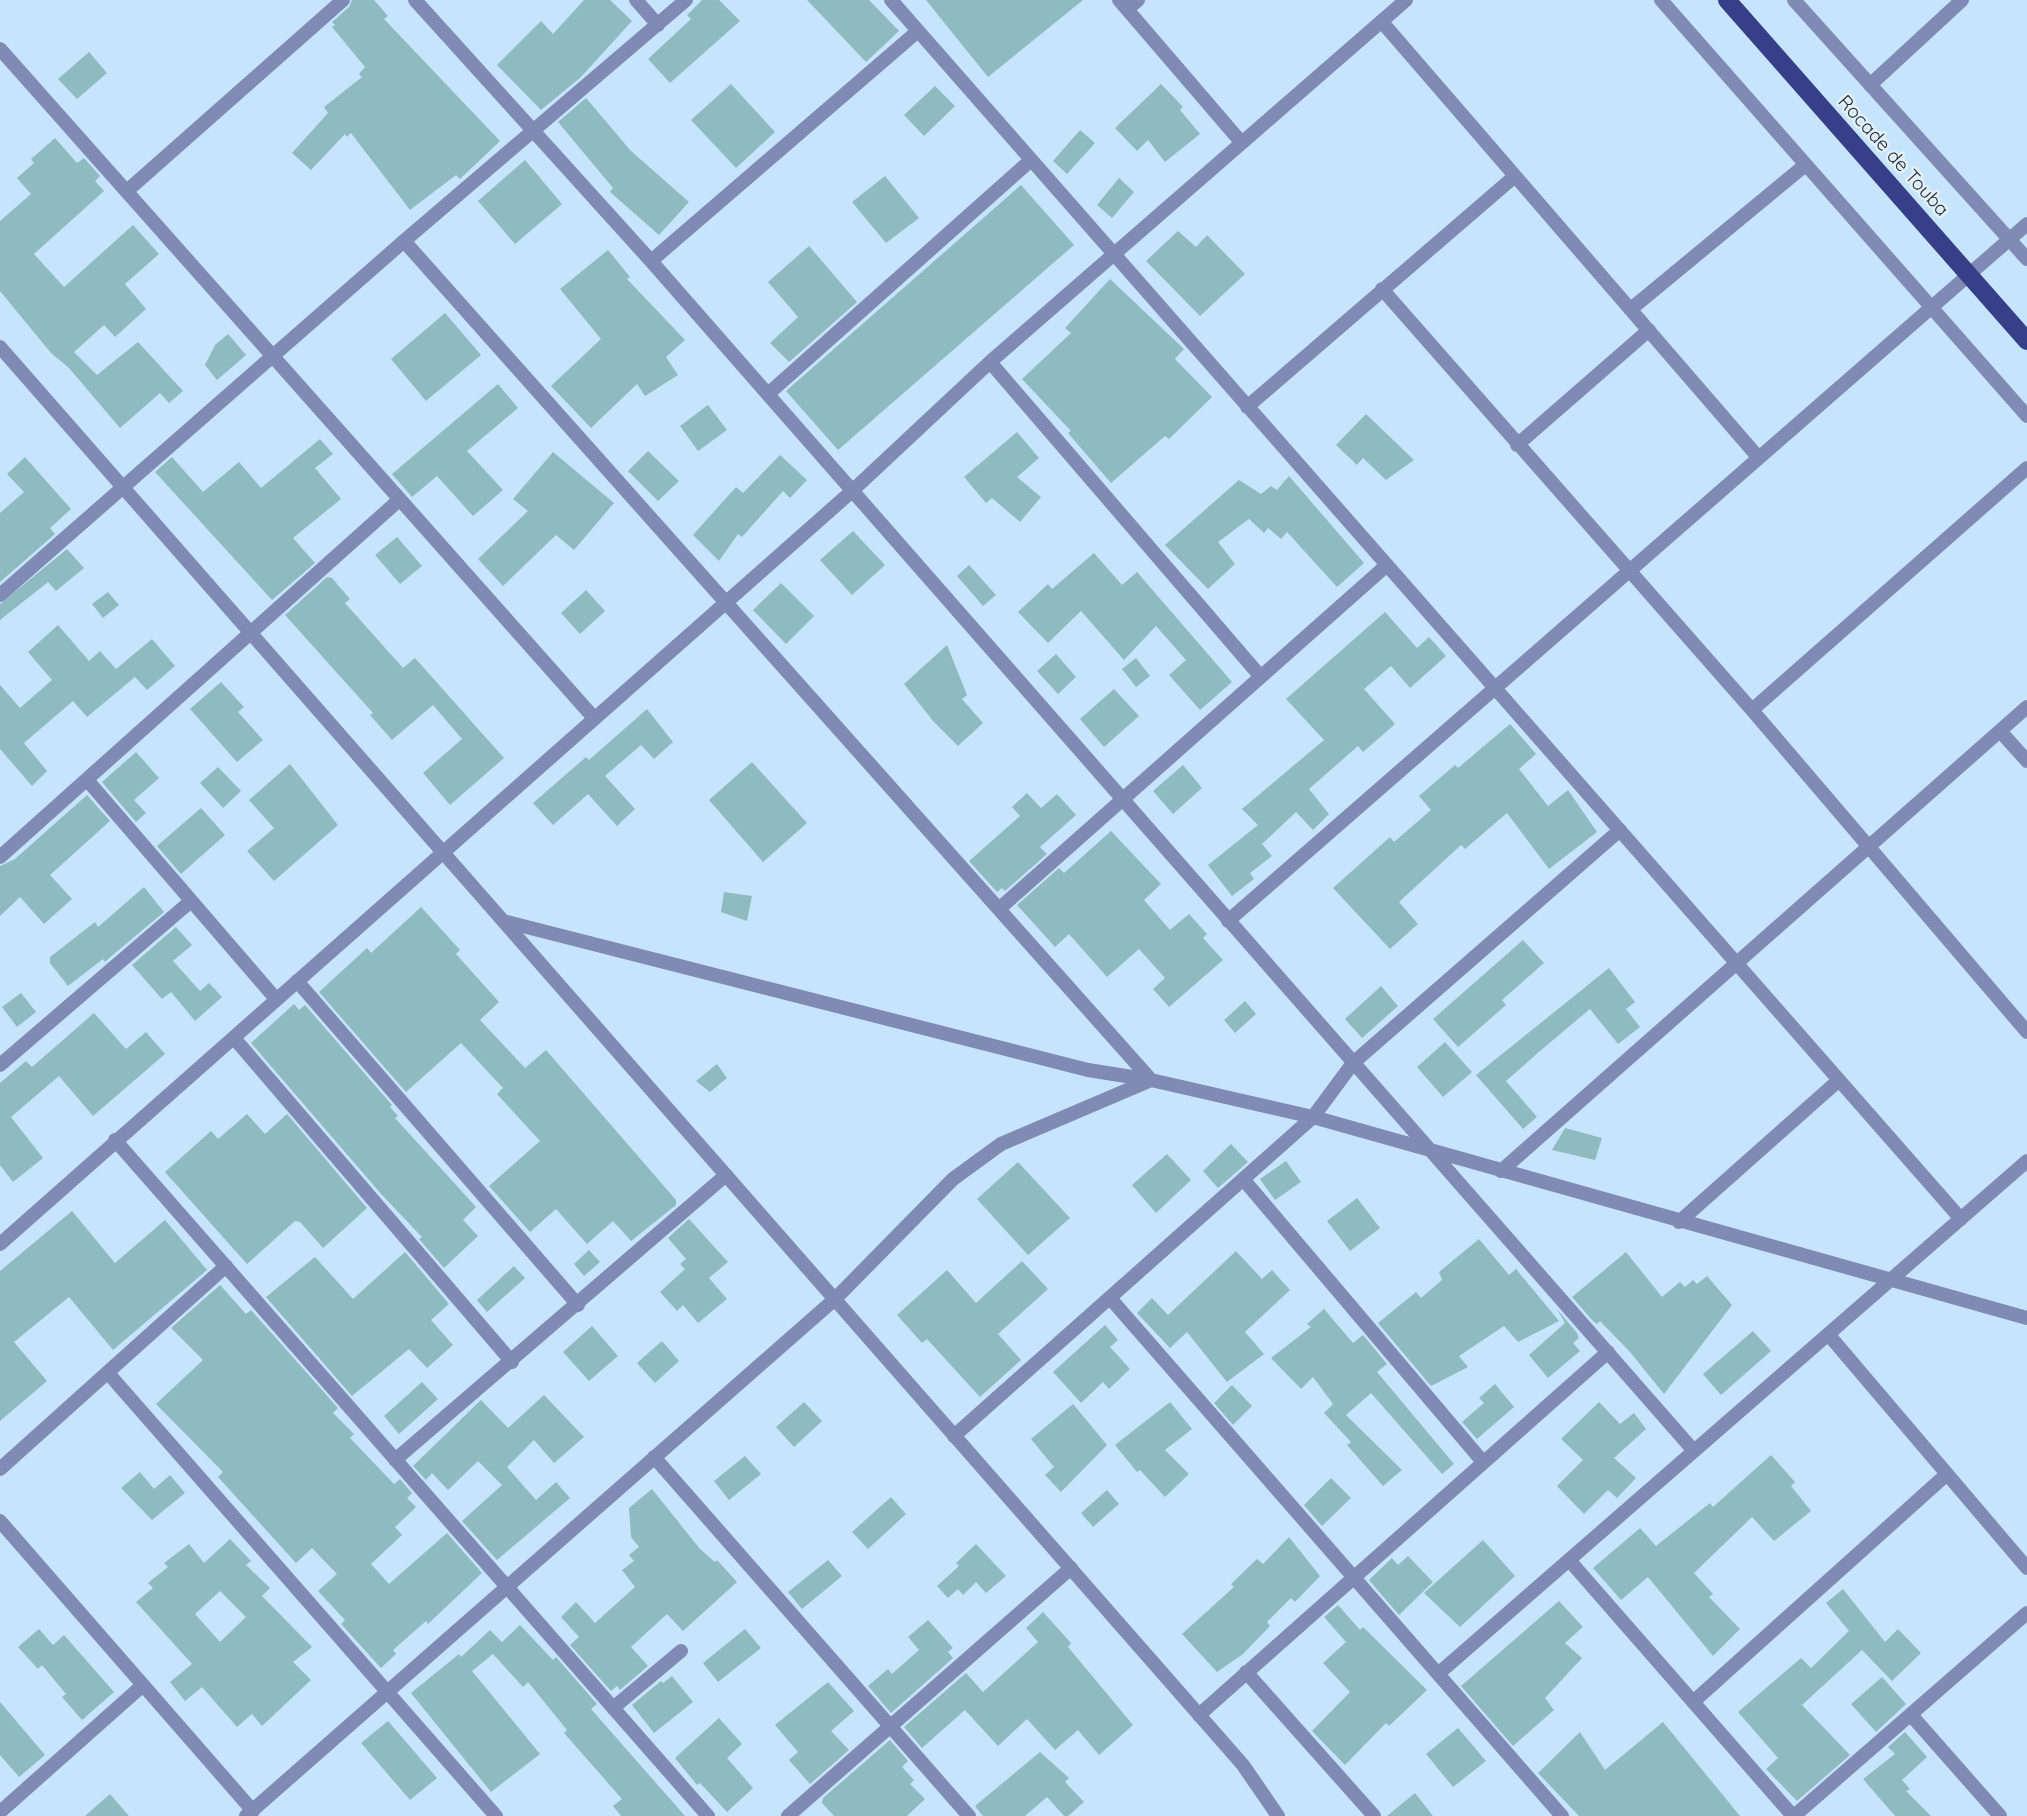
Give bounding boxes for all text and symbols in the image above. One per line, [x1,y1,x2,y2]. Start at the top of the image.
street label: Rocade de Touba [1833,91,1953,221]

